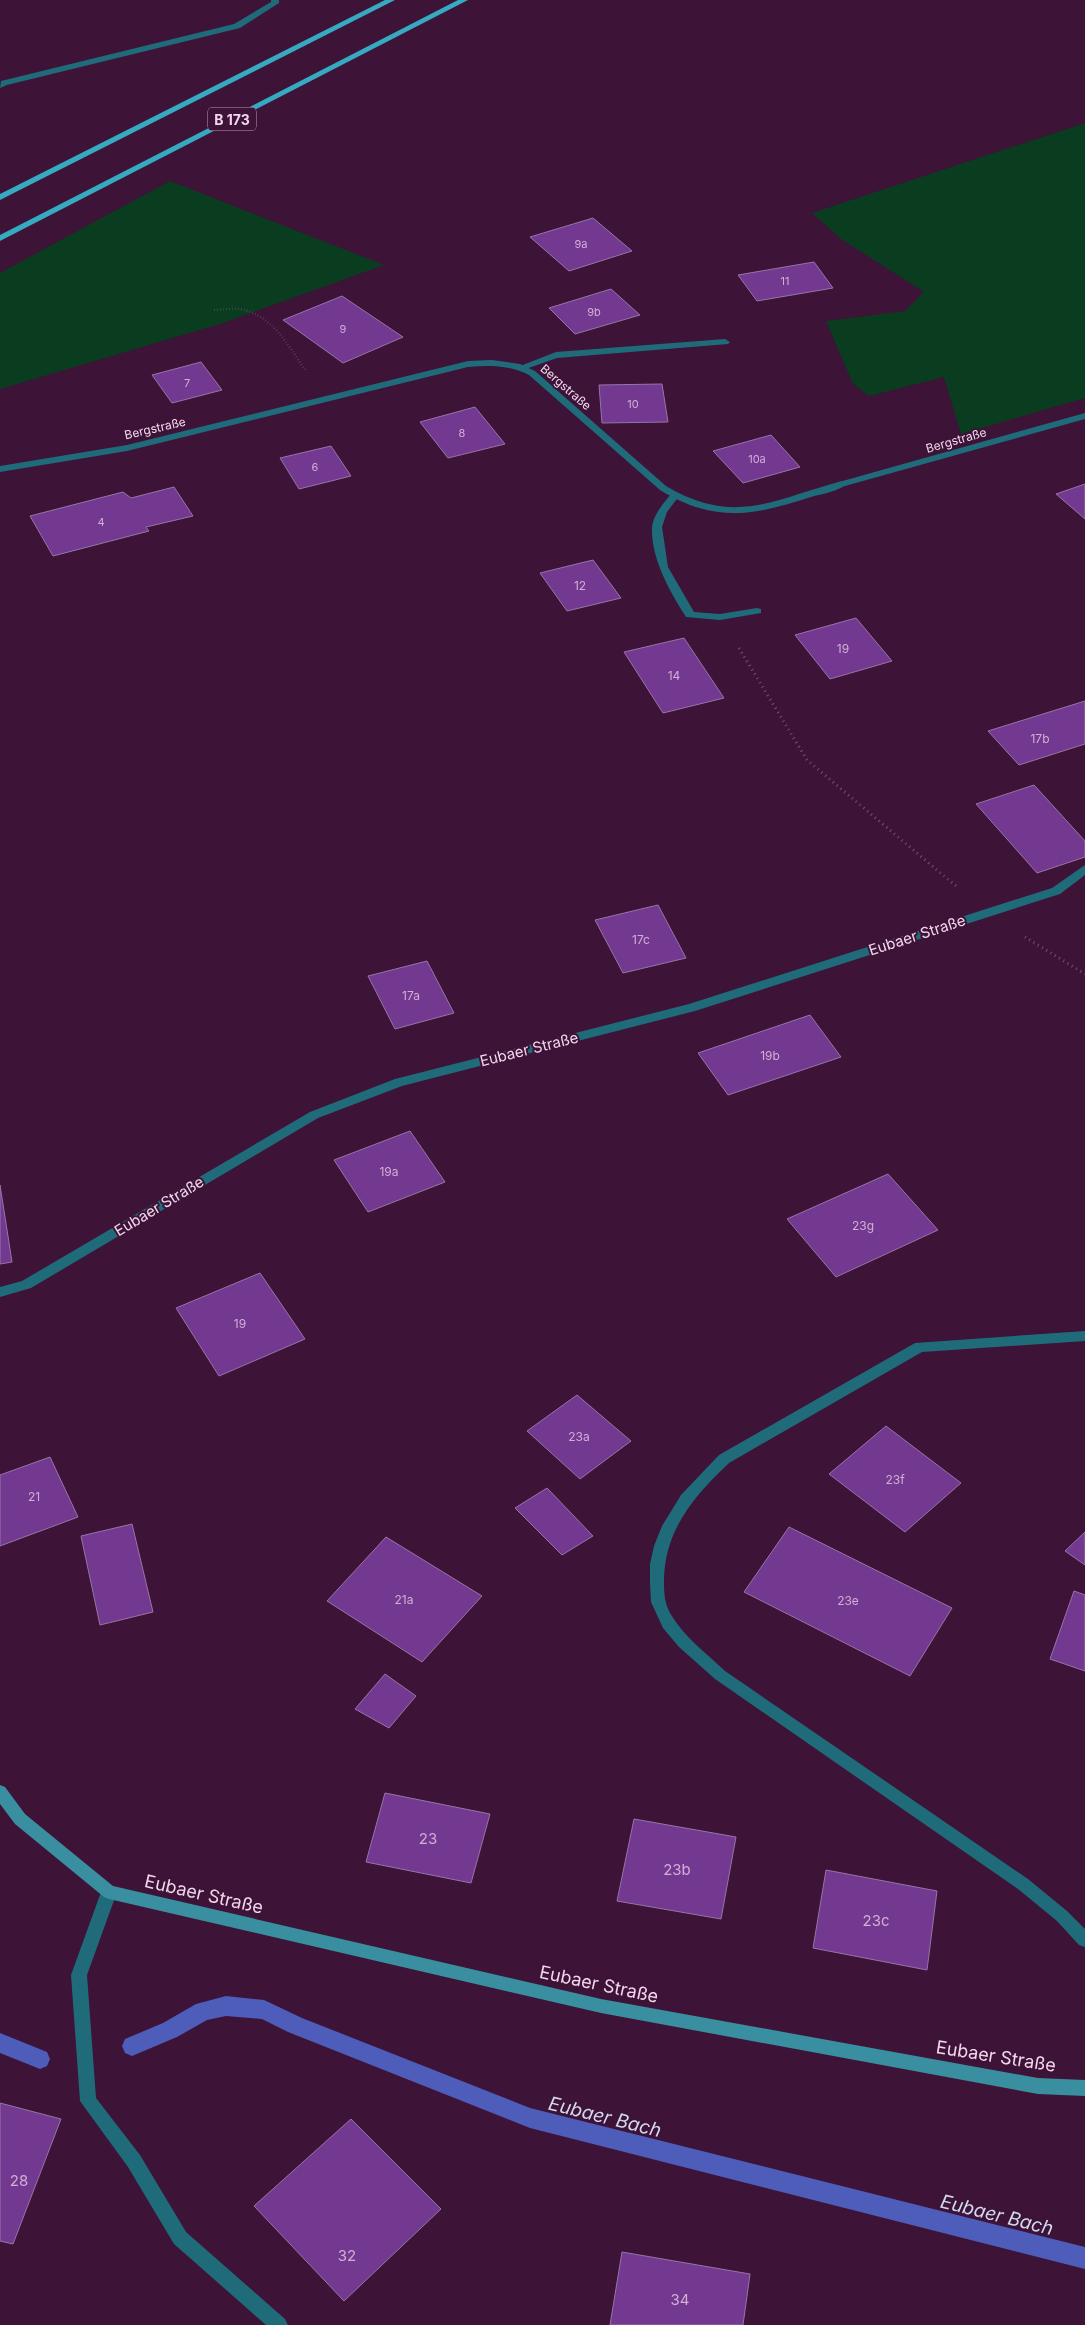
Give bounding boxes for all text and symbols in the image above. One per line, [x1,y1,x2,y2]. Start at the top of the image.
road number: B 173 [208,108,256,130]
house number: 9a [575,237,588,251]
house number: 11 [781,274,789,288]
house number: 9b [587,305,601,319]
house number: 9 [340,322,347,336]
street label: Bergstraße [538,361,594,413]
house number: 7 [184,376,190,390]
house number: 10 [627,397,639,411]
street label: Bergstraße [123,414,187,442]
street label: Bergstraße [924,424,988,456]
house number: 8 [459,426,466,440]
house number: 10a [748,452,766,466]
house number: 6 [312,460,319,474]
house number: 4 [97,515,105,529]
house number: 12 [574,578,586,593]
house number: 19 [837,641,849,656]
house number: 14 [668,668,681,683]
house number: 17b [1030,731,1050,746]
street label: Eubaer Straße [866,910,968,960]
house number: 17c [632,932,650,947]
house number: 17a [402,988,420,1003]
street label: Eubaer Straße [478,1028,580,1070]
house number: 19b [760,1048,780,1063]
house number: 19a [379,1164,399,1179]
street label: Eubaer Straße [111,1172,207,1240]
house number: 23g [852,1218,874,1233]
house number: 19 [234,1316,246,1331]
house number: 23a [568,1429,590,1444]
house number: 23f [885,1472,905,1487]
house number: 21 [28,1489,40,1504]
house number: 21a [395,1592,413,1607]
house number: 23e [837,1593,859,1608]
house number: 23 [419,1829,437,1848]
house number: 23b [663,1860,691,1879]
street label: Eubaer Straße [143,1870,265,1918]
house number: 23c [863,1911,889,1930]
street label: Eubaer Straße [538,1961,660,2007]
street label: Eubaer Straße [935,2036,1057,2076]
water label: Eubaer Bach [546,2092,664,2142]
house number: 28 [10,2171,28,2190]
water label: Eubaer Bach [938,2190,1056,2240]
house number: 32 [338,2246,356,2265]
house number: 34 [671,2290,689,2309]

